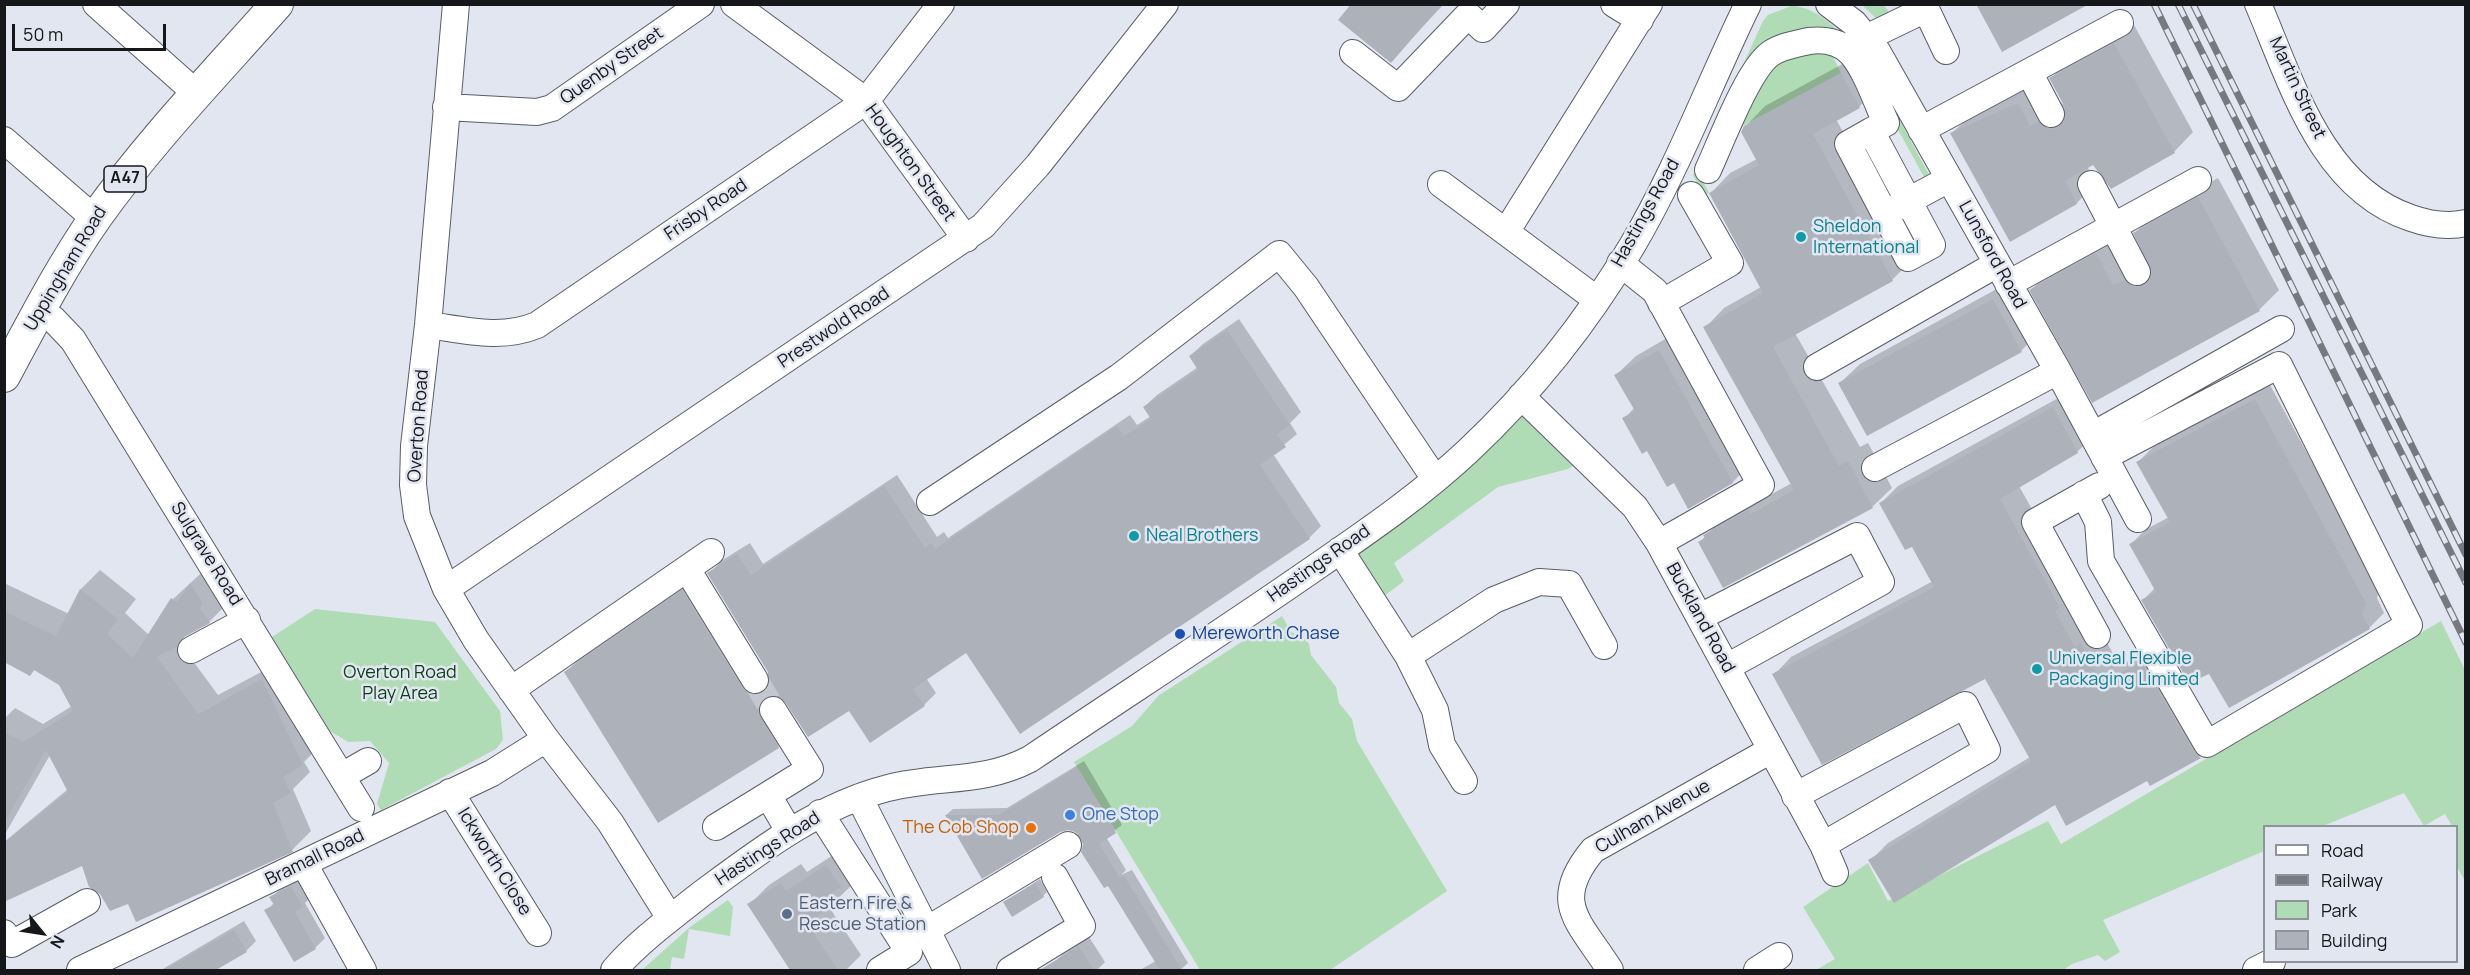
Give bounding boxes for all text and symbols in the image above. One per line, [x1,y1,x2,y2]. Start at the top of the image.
scale bar [15,12,170,50]
text: 50 m [23,22,63,46]
street label: Quenby Street [556,23,668,109]
street label: Martin Street [2264,34,2330,142]
street label: Houghton Street [860,100,960,226]
street label: Hastings Road [1607,155,1685,271]
road number: A47 [104,166,146,192]
street label: Frisby Road [661,174,751,246]
street label: Lunsford Road [1953,197,2031,313]
street label: Uppingham Road [20,203,112,335]
place label: Sheldon International [1813,216,1919,258]
marker: Sheldon International [1794,230,1808,244]
street label: Prestwold Road [774,283,894,373]
street label: Overton Road [404,369,434,483]
street label: Sulgrave Road [166,498,246,610]
street label: Hastings Road [1264,521,1374,607]
place label: Neal Brothers [1146,525,1258,547]
marker: Neal Brothers [1127,529,1141,543]
street label: Buckland Road [1661,559,1739,677]
place label: Mereworth Chase [1192,623,1340,645]
marker: Mereworth Chase [1173,627,1187,641]
place label: Universal Flexible Packaging Limited [2049,648,2199,690]
park label: Overton Road Play Area [343,662,457,704]
marker: Universal Flexible Packaging Limited [2030,662,2044,676]
street label: Culham Avenue [1592,775,1714,859]
street label: Ickworth Close [452,804,536,920]
place label: One Stop [1082,804,1159,826]
street label: Hastings Road [712,807,824,891]
marker: One Stop [1063,808,1077,822]
place label: The Cob Shop [903,817,1019,839]
marker: The Cob Shop [1024,821,1038,835]
street label: Bramall Road [262,825,368,891]
legend [2263,825,2458,963]
text: Road [2321,838,2364,862]
text: Railway [2321,868,2383,892]
place label: Eastern Fire & Rescue Station [799,893,926,936]
text: Park [2321,898,2357,922]
north arrow [12,903,72,963]
marker: Eastern Fire & Rescue Station [780,907,794,921]
text: Building [2321,928,2387,952]
text: N [45,932,70,952]

